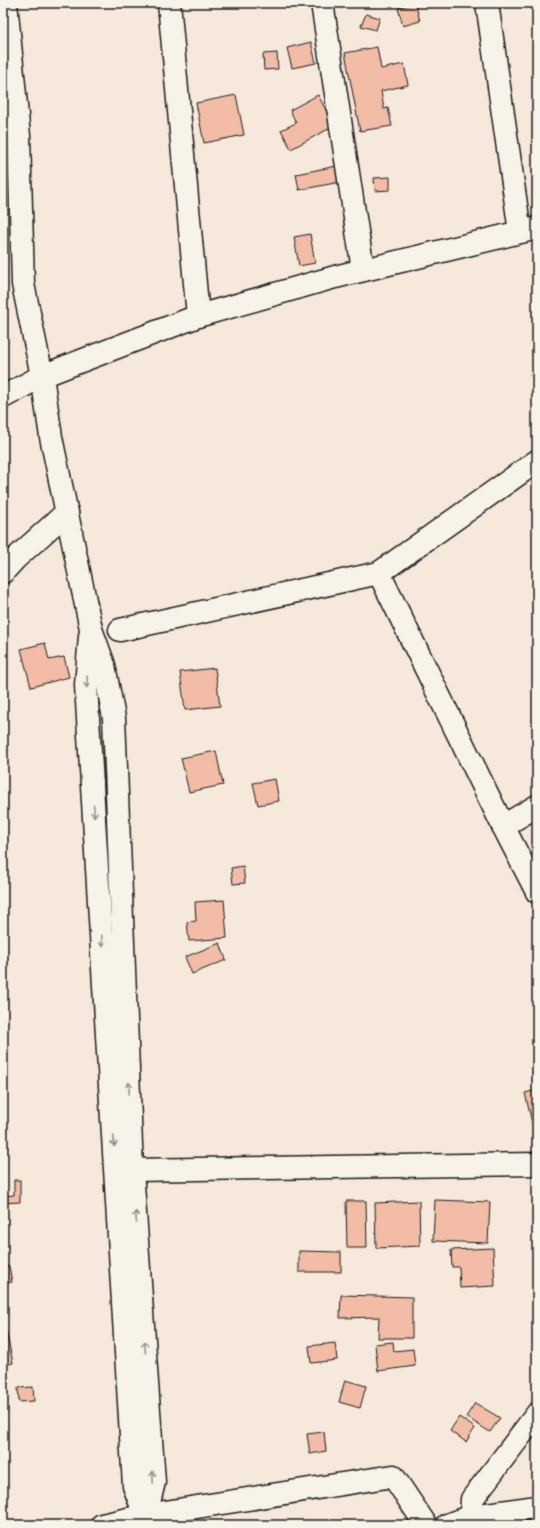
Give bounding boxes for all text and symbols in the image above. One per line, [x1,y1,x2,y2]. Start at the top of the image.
one-way arrow [83,675,90,688]
one-way arrow [90,804,97,817]
one-way arrow [98,934,105,947]
one-way arrow [125,1082,133,1095]
one-way arrow [110,1134,117,1147]
one-way arrow [132,1211,139,1224]
one-way arrow [141,1341,148,1354]
one-way arrow [150,1471,157,1484]

